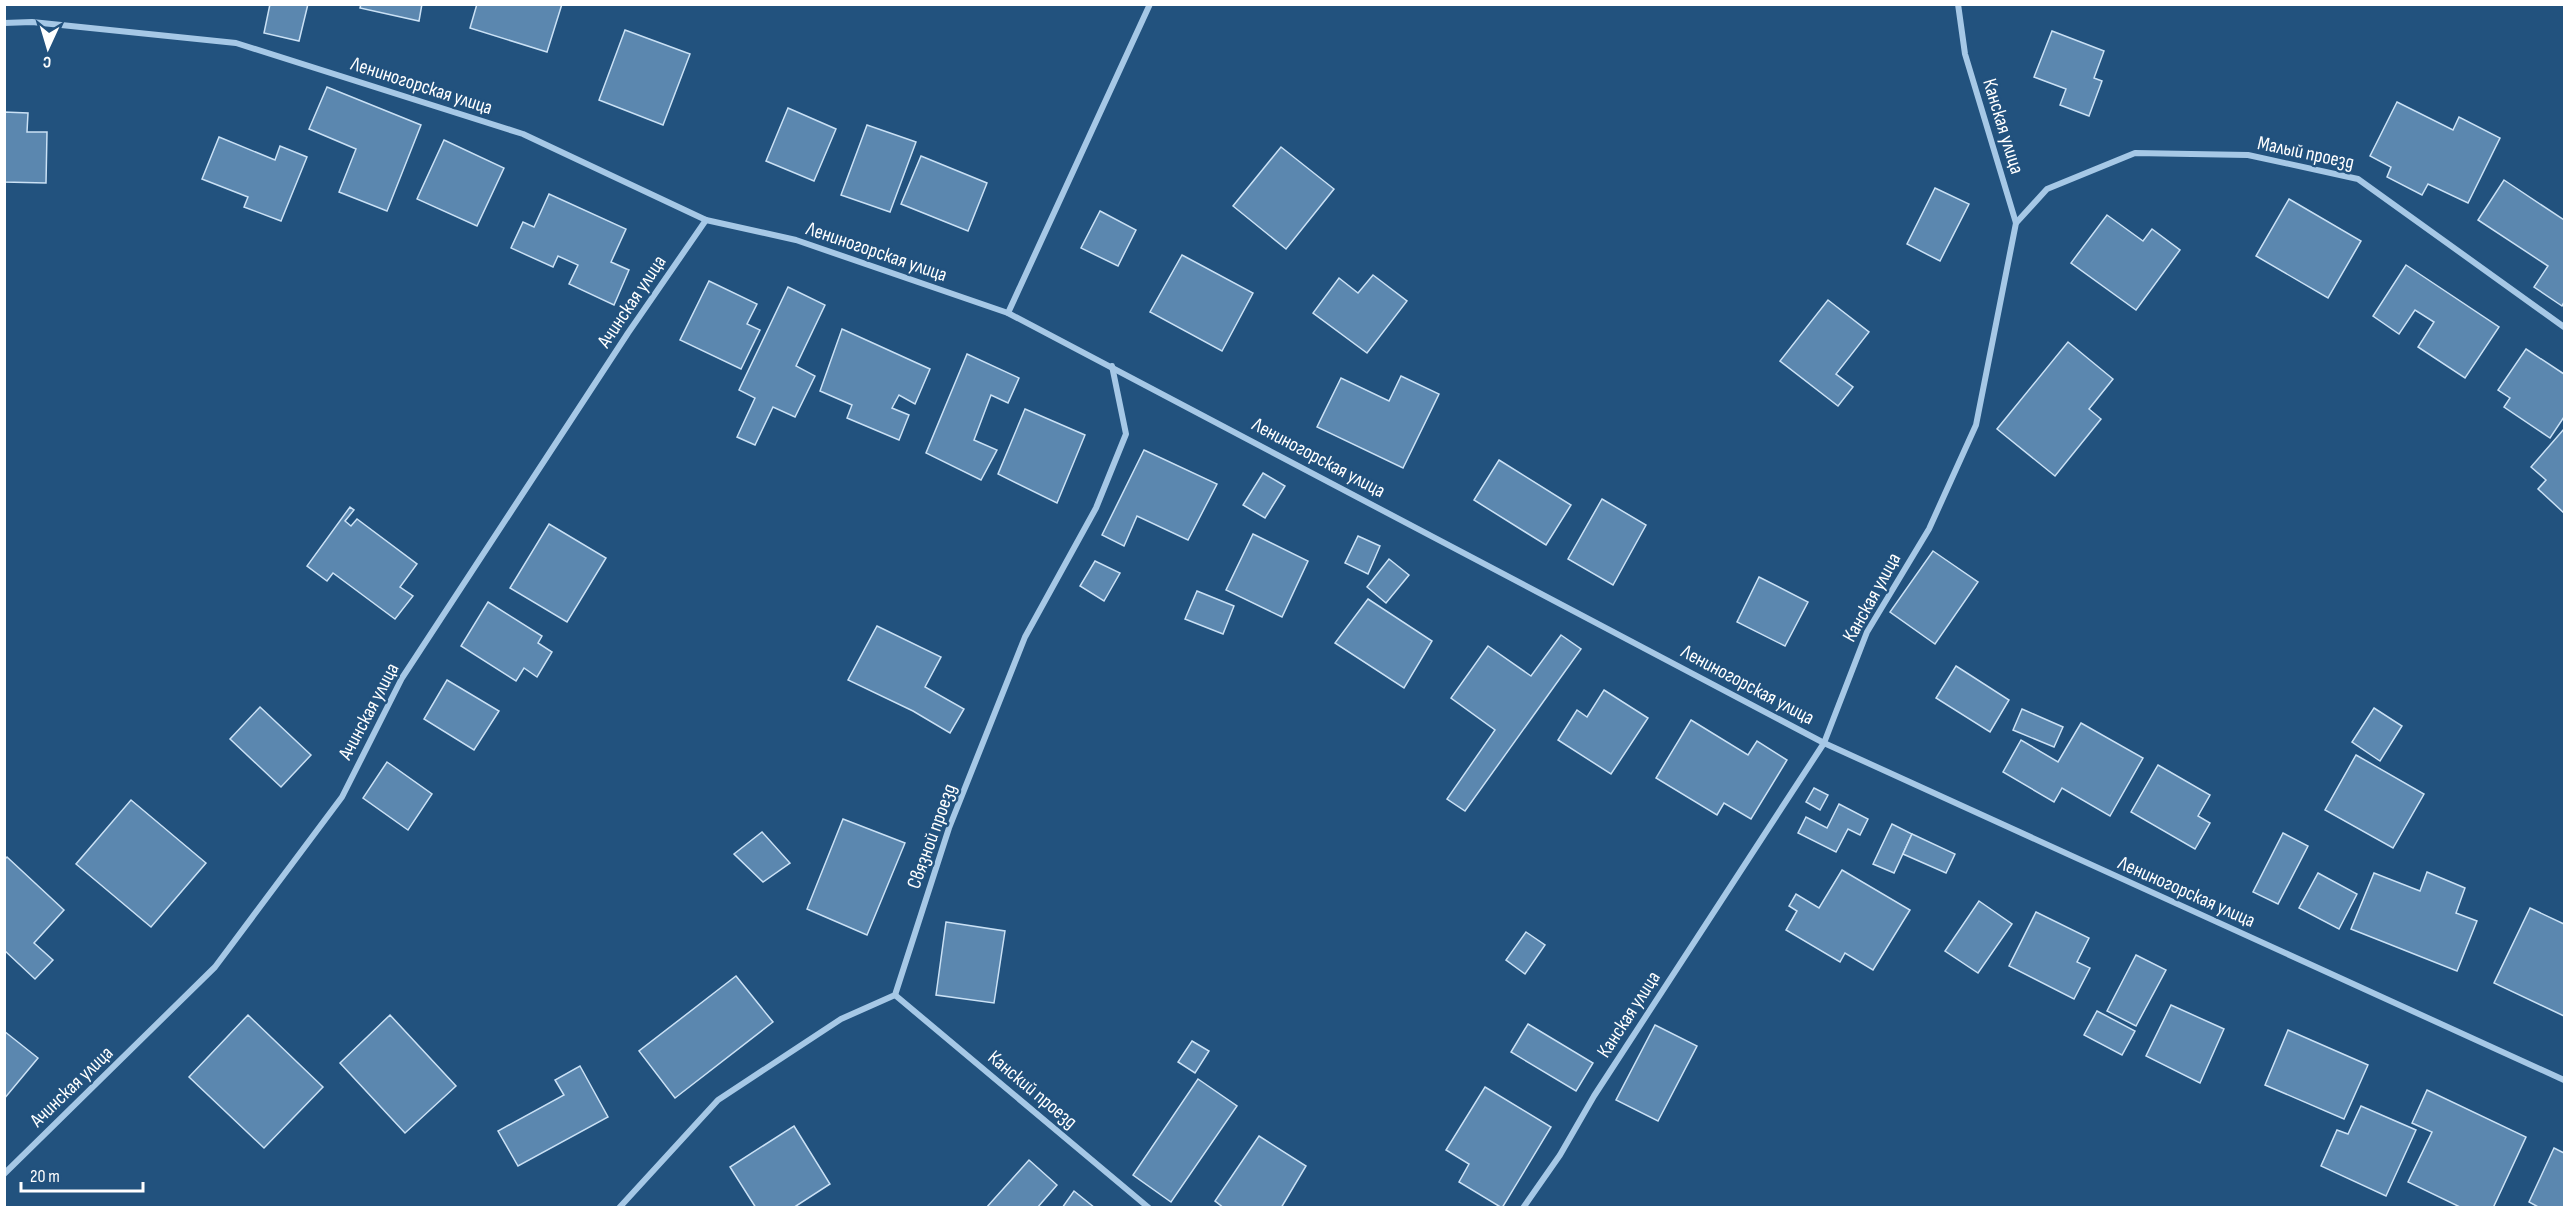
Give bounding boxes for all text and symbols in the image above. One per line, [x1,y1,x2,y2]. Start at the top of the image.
north arrow [18,18,78,78]
street label: Лениногорская улица [347,51,495,120]
text: С [42,52,52,71]
street label: Канская улица [1977,76,2029,177]
street label: Малый проезд [2255,131,2356,175]
street label: Лениногорская улица [802,216,950,287]
street label: Ачинская улица [592,251,671,353]
street label: Лениногорская улица [1247,412,1389,503]
street label: Канская улица [1838,549,1906,646]
street label: Лениногорская улица [1676,639,1818,730]
street label: Ачинская улица [333,659,404,765]
street label: Связной проезд [902,781,962,892]
street label: Лениногорская улица [2114,851,2259,933]
street label: Канская улица [1592,967,1666,1062]
street label: Ачинская улица [24,1041,118,1133]
street label: Канский проезд [983,1045,1082,1134]
scale bar [21,1155,142,1193]
text: 20 m [30,1166,60,1187]

